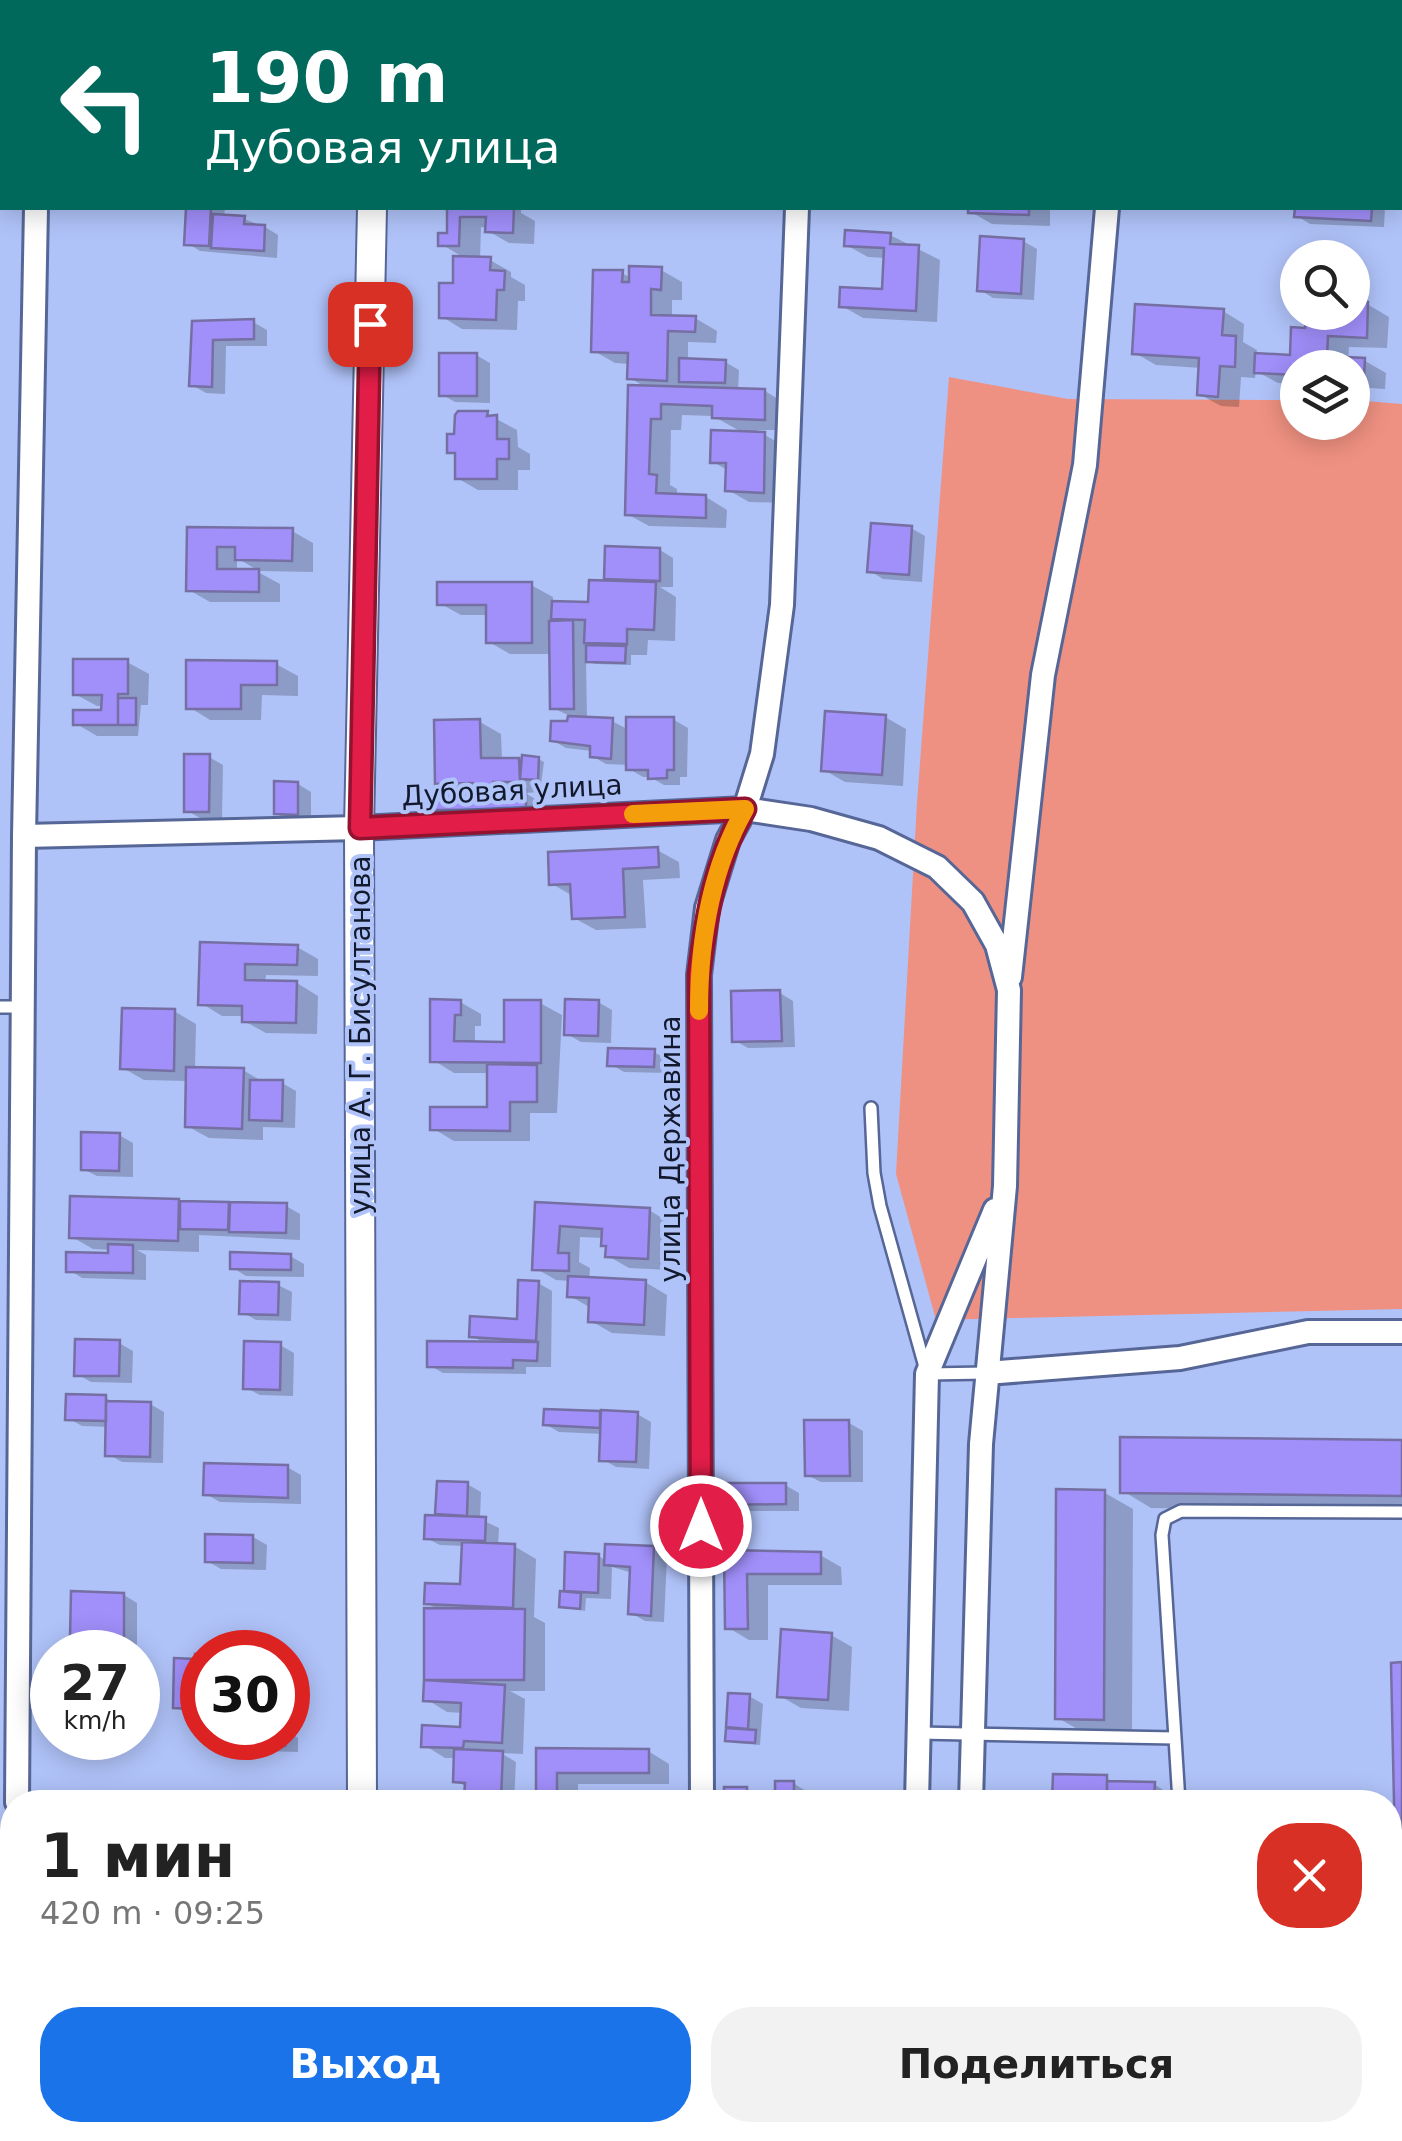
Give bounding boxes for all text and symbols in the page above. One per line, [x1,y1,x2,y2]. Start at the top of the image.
text: 190 m [205,37,448,119]
icon: left [40,40,170,170]
text: Дубовая улица [205,121,560,174]
map controls [1280,240,1370,440]
button: search [1280,240,1370,330]
pin [328,282,413,367]
icon: arrive [343,297,398,352]
button: layers [1280,350,1370,440]
street label: Дубовая улица [401,768,623,813]
street label: улица А. Г. Бисултанова [344,855,377,1215]
street label: улица Державина [654,1015,687,1283]
position arrow [649,1474,753,1578]
speed limit sign: 30 [180,1630,310,1760]
text: 27 [60,1654,130,1712]
text: km/h [63,1706,127,1735]
text: 1 мин [40,1821,235,1891]
button: close [1257,1823,1362,1928]
text: 420 m · 09:25 [40,1894,265,1932]
button: Выход [40,2007,691,2122]
button: Поделиться [711,2007,1362,2122]

